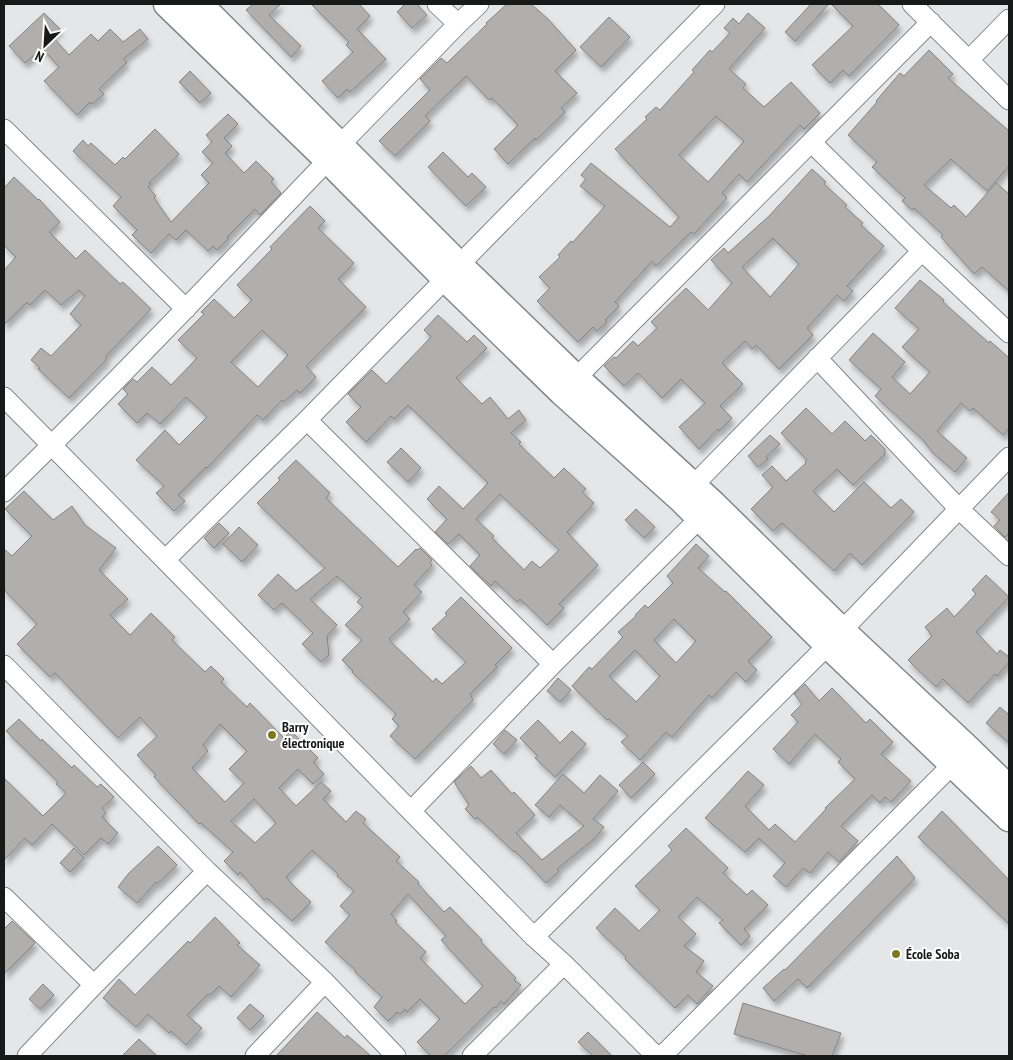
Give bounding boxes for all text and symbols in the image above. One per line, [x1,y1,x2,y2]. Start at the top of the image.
north arrow [20,20,70,70]
text: N [32,47,47,67]
place label: Barry électronique [282,718,345,752]
marker: Barry électronique [266,729,278,741]
place label: École Soba [906,945,960,963]
marker: École Soba [890,948,902,960]

